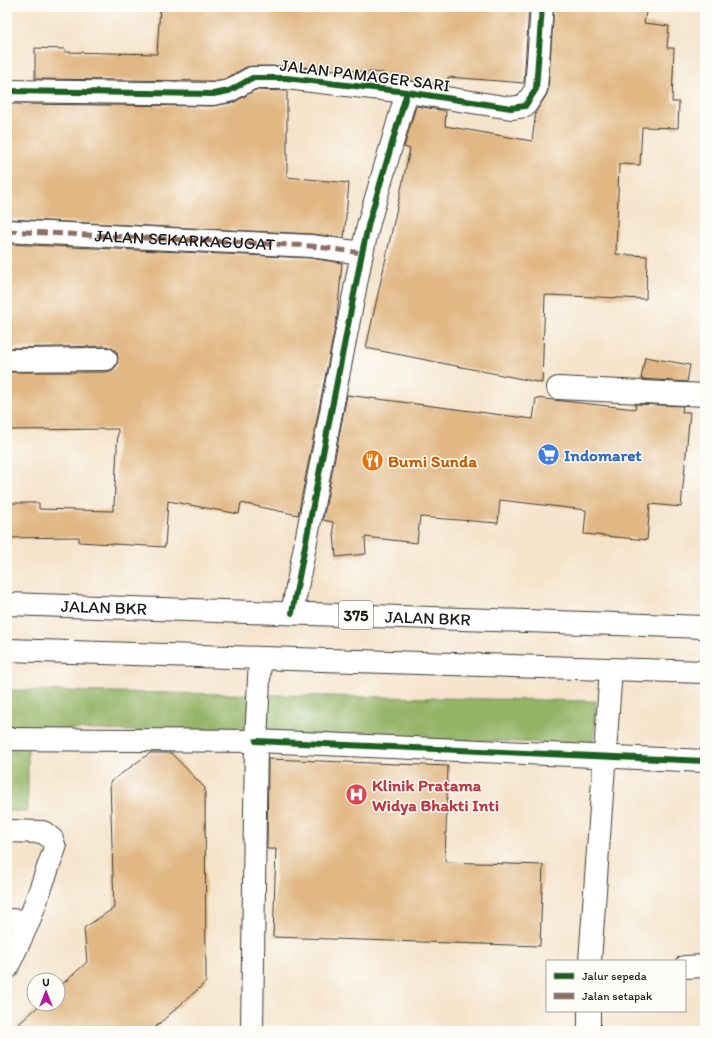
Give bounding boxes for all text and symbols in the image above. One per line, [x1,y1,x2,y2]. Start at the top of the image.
street label: JALAN PAMAGER SARI [279,55,451,95]
street label: JALAN SEKARKAGUGAT [94,225,276,254]
supermarket icon: Indomaret [535,442,561,468]
place label: Indomaret [564,445,642,465]
restaurant icon: Bumi Sunda [360,448,386,474]
place label: Bumi Sunda [388,451,477,471]
street label: JALAN BKR [61,596,147,619]
road number: 375 [339,601,373,629]
street label: JALAN BKR [385,606,471,629]
place label: Klinik Pratama Widya Bhakti Inti [372,775,499,816]
hospital icon: Klinik Pratama Widya Bhakti Inti [343,782,369,808]
legend [546,960,686,1012]
text: Jalur sepeda [582,969,647,983]
north arrow [26,972,66,1012]
text: U [42,976,50,989]
text: Jalan setapak [582,989,653,1003]

